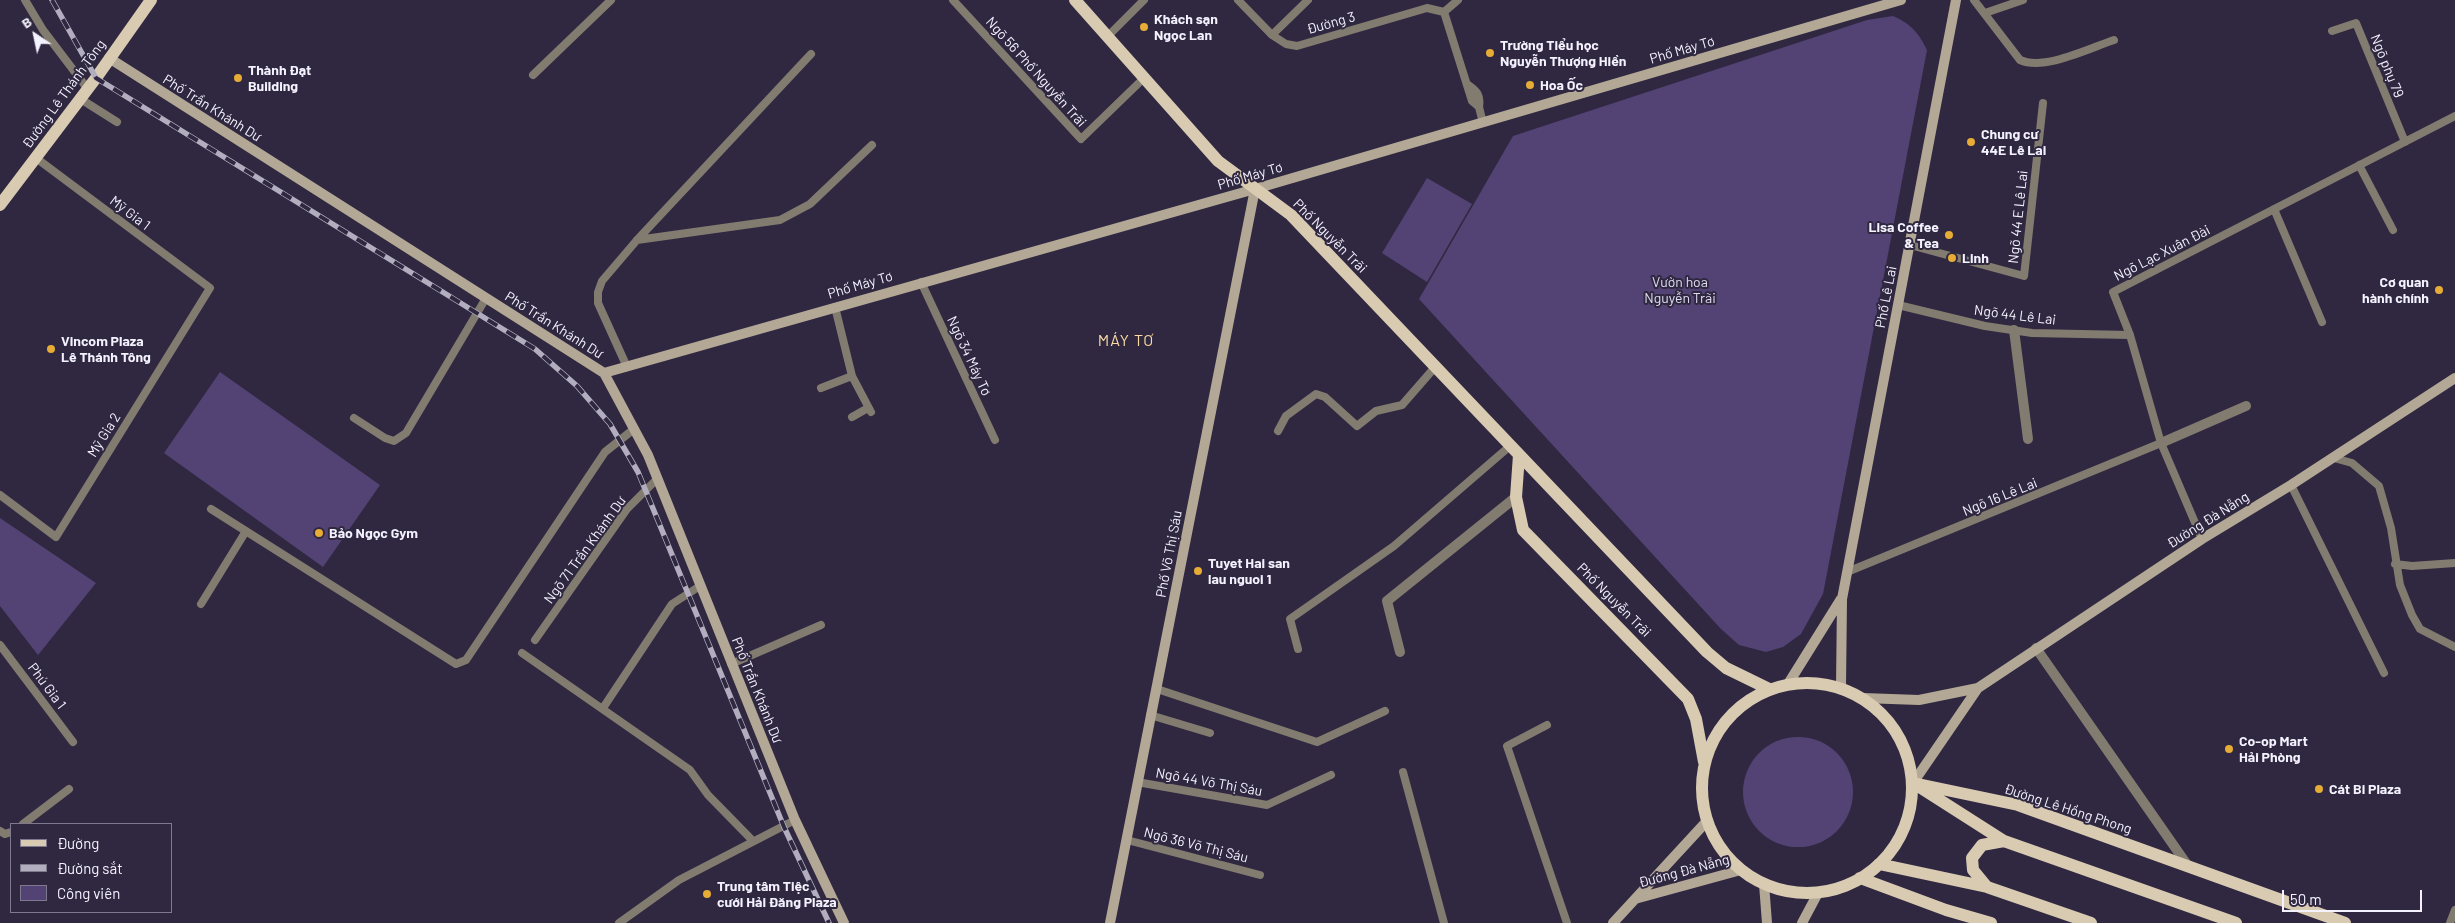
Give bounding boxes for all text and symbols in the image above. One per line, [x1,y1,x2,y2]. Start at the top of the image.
street label: Đường 3 [1305,8,1357,38]
north arrow [10,10,60,60]
place label: Khách sạn Ngọc Lan [1154,11,1218,44]
text: B [18,13,35,32]
street label: Ngõ 56 Phố Nguyễn Trãi [982,14,1090,130]
marker: Khách sạn Ngọc Lan [1138,21,1150,33]
street label: Ngõ phụ 79 [2367,32,2407,100]
street label: Phố Máy Tơ [1648,33,1716,67]
street label: Đường Lê Thánh Tông [19,36,109,152]
place label: Trường Tiểu học Nguyễn Thượng Hiền [1500,37,1626,70]
marker: Trường Tiểu học Nguyễn Thượng Hiền [1484,47,1496,59]
place label: Thành Đạt Building [248,62,311,94]
street label: Phố Trần Khánh Dư [160,71,264,145]
marker: Thành Đạt Building [232,72,244,84]
place label: Hoa Ốc [1540,77,1583,93]
marker: Hoa Ốc [1524,79,1536,91]
place label: Chung cư 44E Lê Lai [1981,126,2046,158]
marker: Chung cư 44E Lê Lai [1965,136,1977,148]
street label: Phố Máy Tơ [1216,159,1284,193]
street label: Ngõ 44 E Lê Lai [2005,170,2031,264]
street label: Mỹ Gia 1 [106,192,154,234]
street label: Phố Nguyễn Trãi [1290,196,1370,276]
place label: Lisa Coffee & Tea [1868,219,1939,252]
street label: Ngõ Lạc Xuân Đài [2111,222,2213,284]
marker: Lisa Coffee & Tea [1943,229,1955,241]
place label: Linh [1962,250,1989,266]
marker: Linh [1946,252,1958,264]
street label: Phố Lê Lai [1872,265,1900,329]
street label: Phố Máy Tơ [826,268,894,302]
park label: Vườn hoa Nguyễn Trãi [1644,274,1716,306]
place label: Cơ quan hành chính [2362,274,2429,306]
marker: Cơ quan hành chính [2433,284,2445,296]
street label: Phố Trần Khánh Dư [502,288,606,362]
street label: Ngõ 44 Lê Lai [1973,302,2057,328]
street label: Ngõ 34 Máy Tơ [943,314,995,398]
district label: MÁY TƠ [1097,331,1155,351]
place label: Vincom Plaza Lê Thánh Tông [61,333,151,366]
marker: Vincom Plaza Lê Thánh Tông [45,343,57,355]
street label: Mỹ Gia 2 [84,410,124,460]
street label: Ngõ 16 Lê Lai [1960,474,2040,520]
street label: Đường Đà Nẵng [2164,488,2252,552]
street label: Ngõ 71 Trần Khánh Dư [540,493,630,607]
street label: Phố Võ Thị Sáu [1152,509,1186,599]
place label: Bảo Ngọc Gym [329,525,418,541]
marker: Bảo Ngọc Gym [313,527,325,539]
place label: Tuyet Hai san lau nguoi 1 [1208,555,1290,588]
street label: Phố Nguyễn Trãi [1574,560,1654,640]
marker: Tuyet Hai san lau nguoi 1 [1192,565,1204,577]
street label: Phố Trần Khánh Dư [728,634,786,746]
street label: Phú Gia 1 [24,660,70,712]
place label: Co-op Mart Hải Phòng [2239,733,2308,766]
marker: Co-op Mart Hải Phòng [2223,743,2235,755]
street label: Ngõ 44 Võ Thị Sáu [1154,764,1264,800]
street label: Đường Lê Hồng Phong [2002,780,2134,838]
place label: Cát Bi Plaza [2329,781,2401,797]
marker: Cát Bi Plaza [2313,783,2325,795]
legend [10,823,172,913]
street label: Ngõ 36 Võ Thị Sáu [1142,824,1250,866]
text: Đường [57,834,99,852]
street label: Đường Đà Nẵng [1637,851,1731,891]
text: Đường sắt [57,859,123,877]
place label: Trung tâm Tiệc cưới Hải Đăng Plaza [717,878,837,910]
scale bar [2285,880,2425,912]
text: Công viên [57,884,120,902]
marker: Trung tâm Tiệc cưới Hải Đăng Plaza [701,888,713,900]
text: 50 m [2290,890,2322,908]

